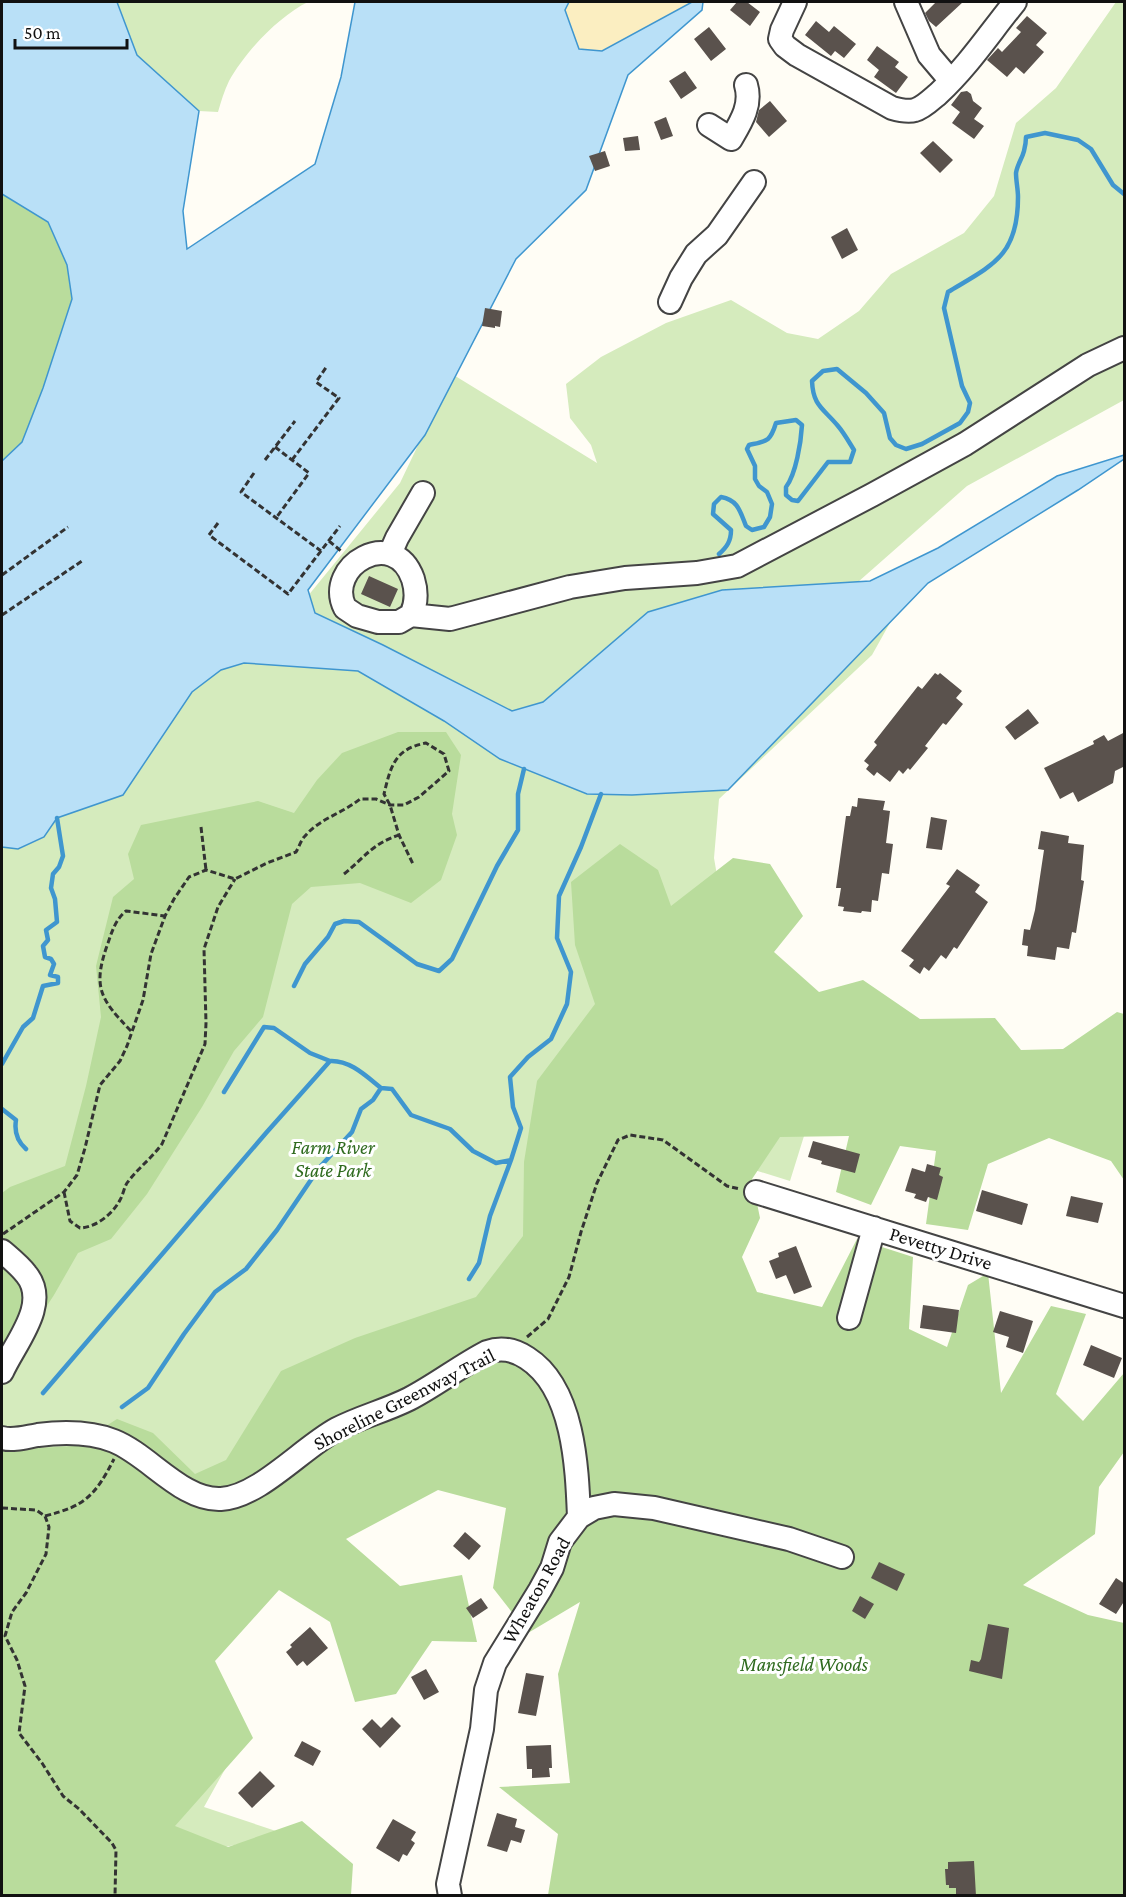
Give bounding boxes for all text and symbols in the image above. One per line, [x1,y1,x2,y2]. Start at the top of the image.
scale bar [15,12,128,50]
text: 50 m [24,23,61,43]
park label: Farm River State Park [291,1136,376,1181]
street label: Pevetty Drive [887,1222,995,1275]
street label: Shoreline Greenway Trail [309,1344,499,1455]
street label: Wheaton Road [498,1532,575,1647]
park label: Mansfield Woods [739,1653,869,1676]

